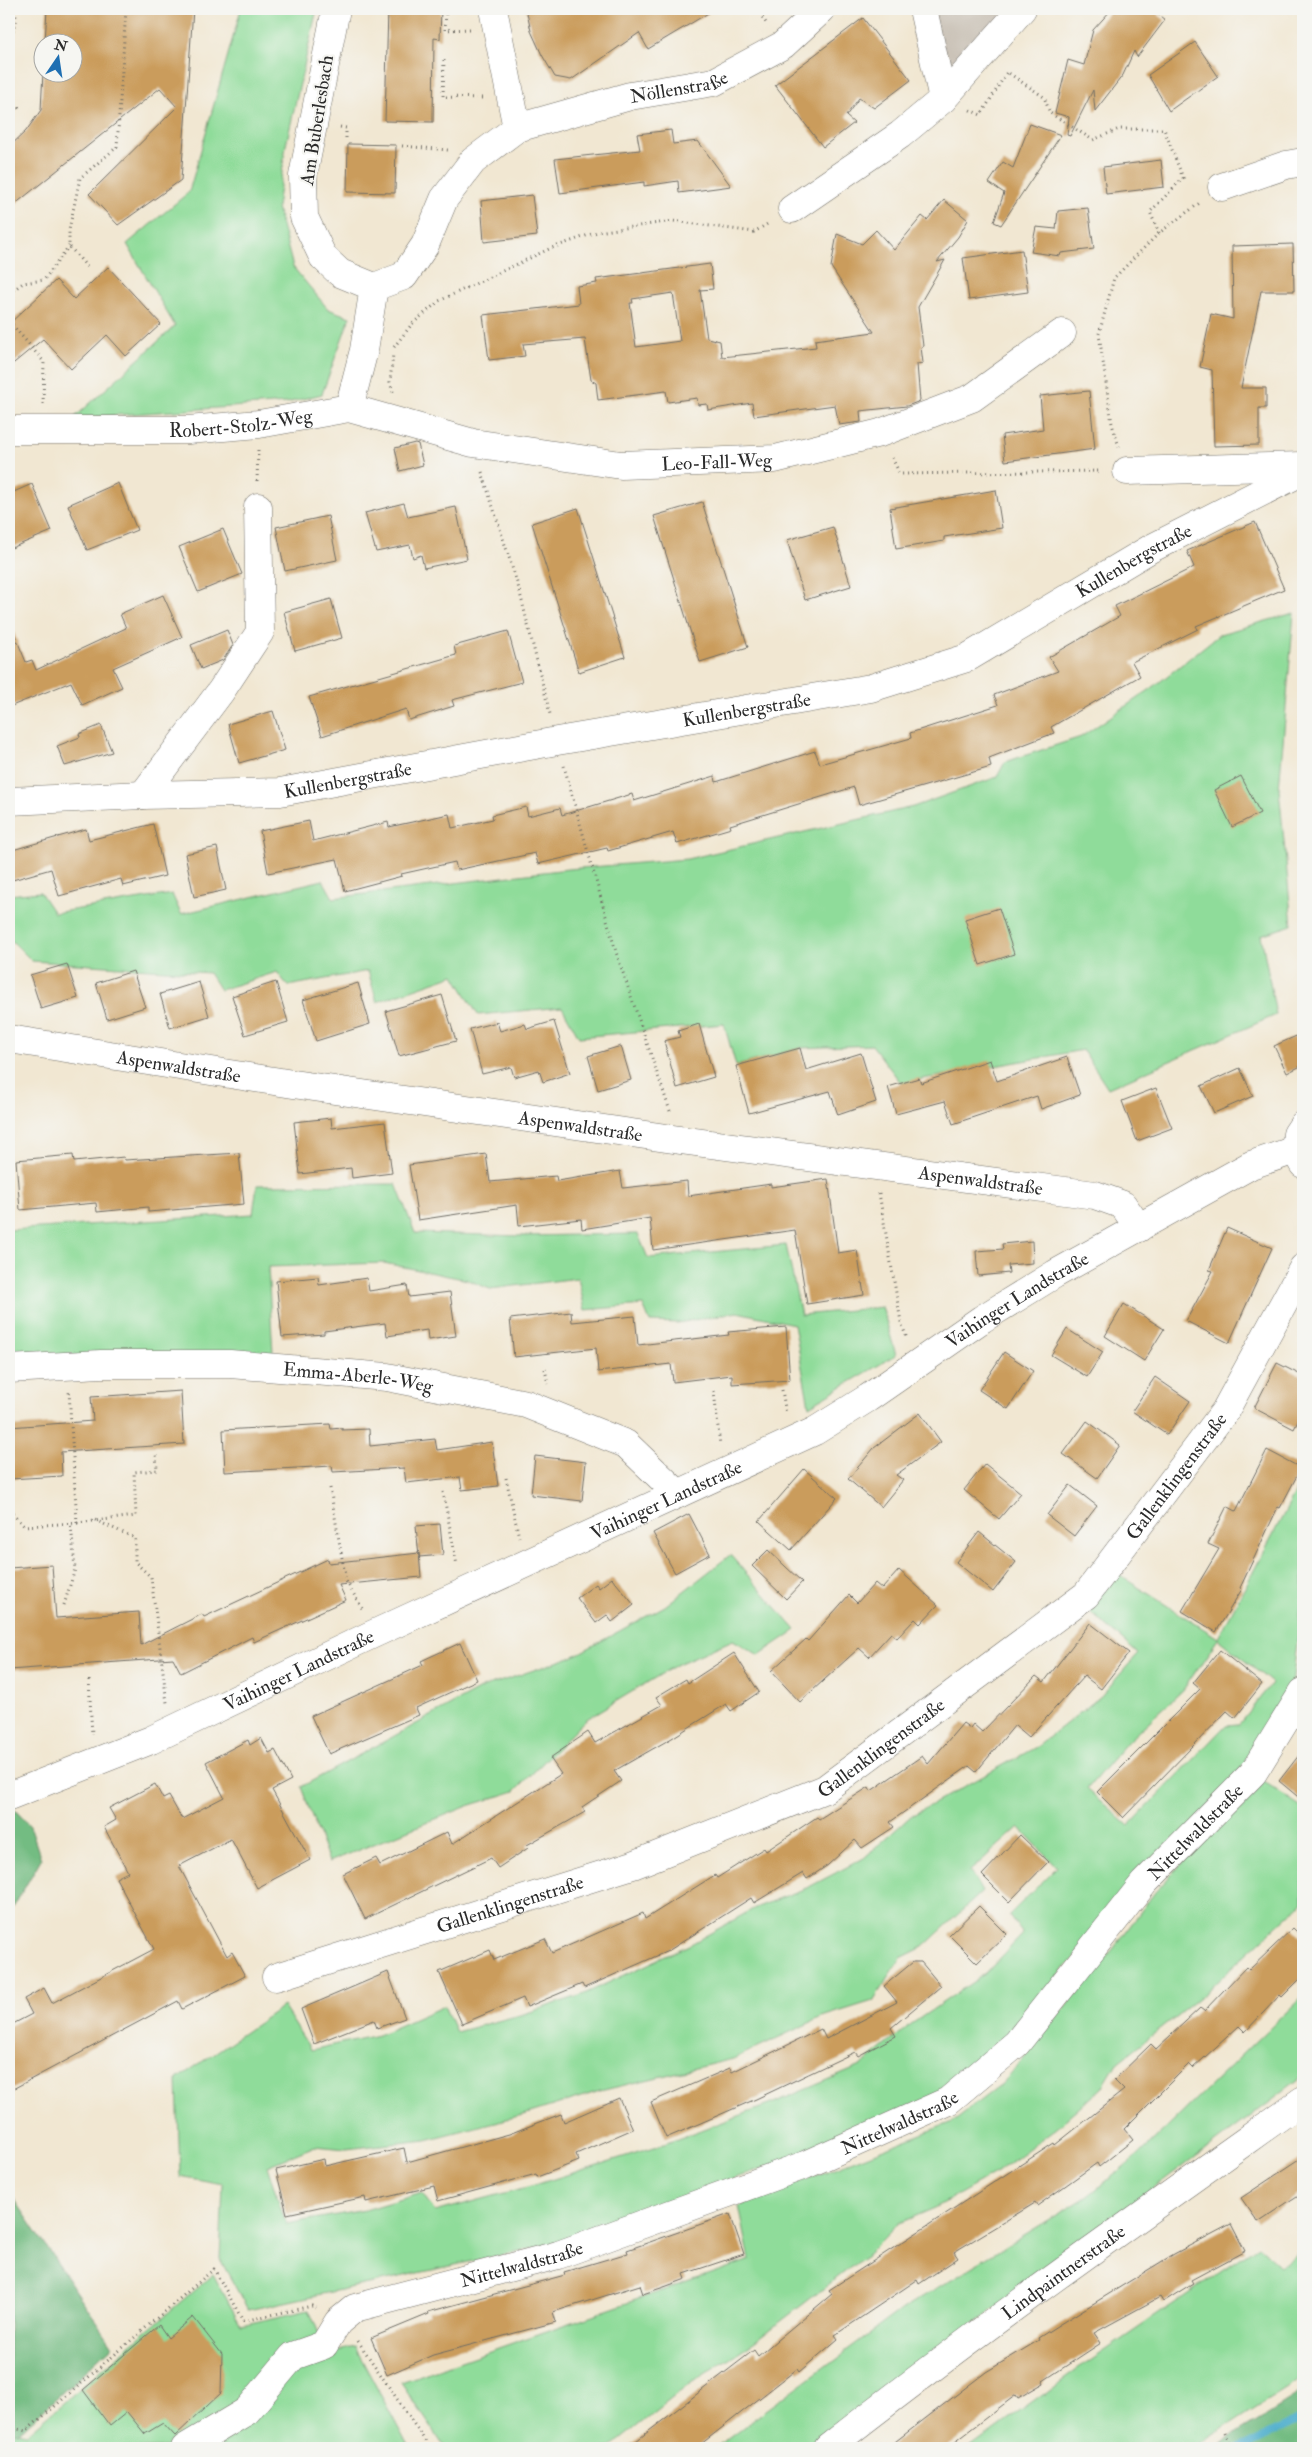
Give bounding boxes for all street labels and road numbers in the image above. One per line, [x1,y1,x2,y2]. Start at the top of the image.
street label: Am Buberlesbach [295,53,339,188]
street label: Nöllenstraße [628,66,732,109]
street label: Robert-Stolz-Weg [169,404,315,443]
street label: Leo-Fall-Weg [661,448,773,476]
street label: Kullenbergstraße [1072,519,1196,603]
street label: Kullenbergstraße [681,687,813,733]
street label: Kullenbergstraße [282,757,414,804]
street label: Aspenwaldstraße [114,1045,242,1089]
street label: Aspenwaldstraße [516,1106,644,1147]
street label: Aspenwaldstraße [916,1161,1044,1201]
street label: Vaihinger Landstraße [941,1247,1093,1354]
street label: Emma-Aberle-Weg [282,1357,436,1399]
street label: Gallenklingenstraße [1121,1408,1232,1545]
street label: Vaihinger Landstraße [587,1455,746,1546]
street label: Vaihinger Landstraße [219,1624,378,1717]
street label: Gallenklingenstraße [813,1693,950,1804]
street label: Nittelwaldstraße [1143,1779,1249,1886]
street label: Gallenklingenstraße [433,1870,587,1939]
street label: Nittelwaldstraße [837,2086,964,2160]
street label: Lindpaintnerstraße [997,2220,1130,2325]
street label: Nittelwaldstraße [458,2236,587,2293]

